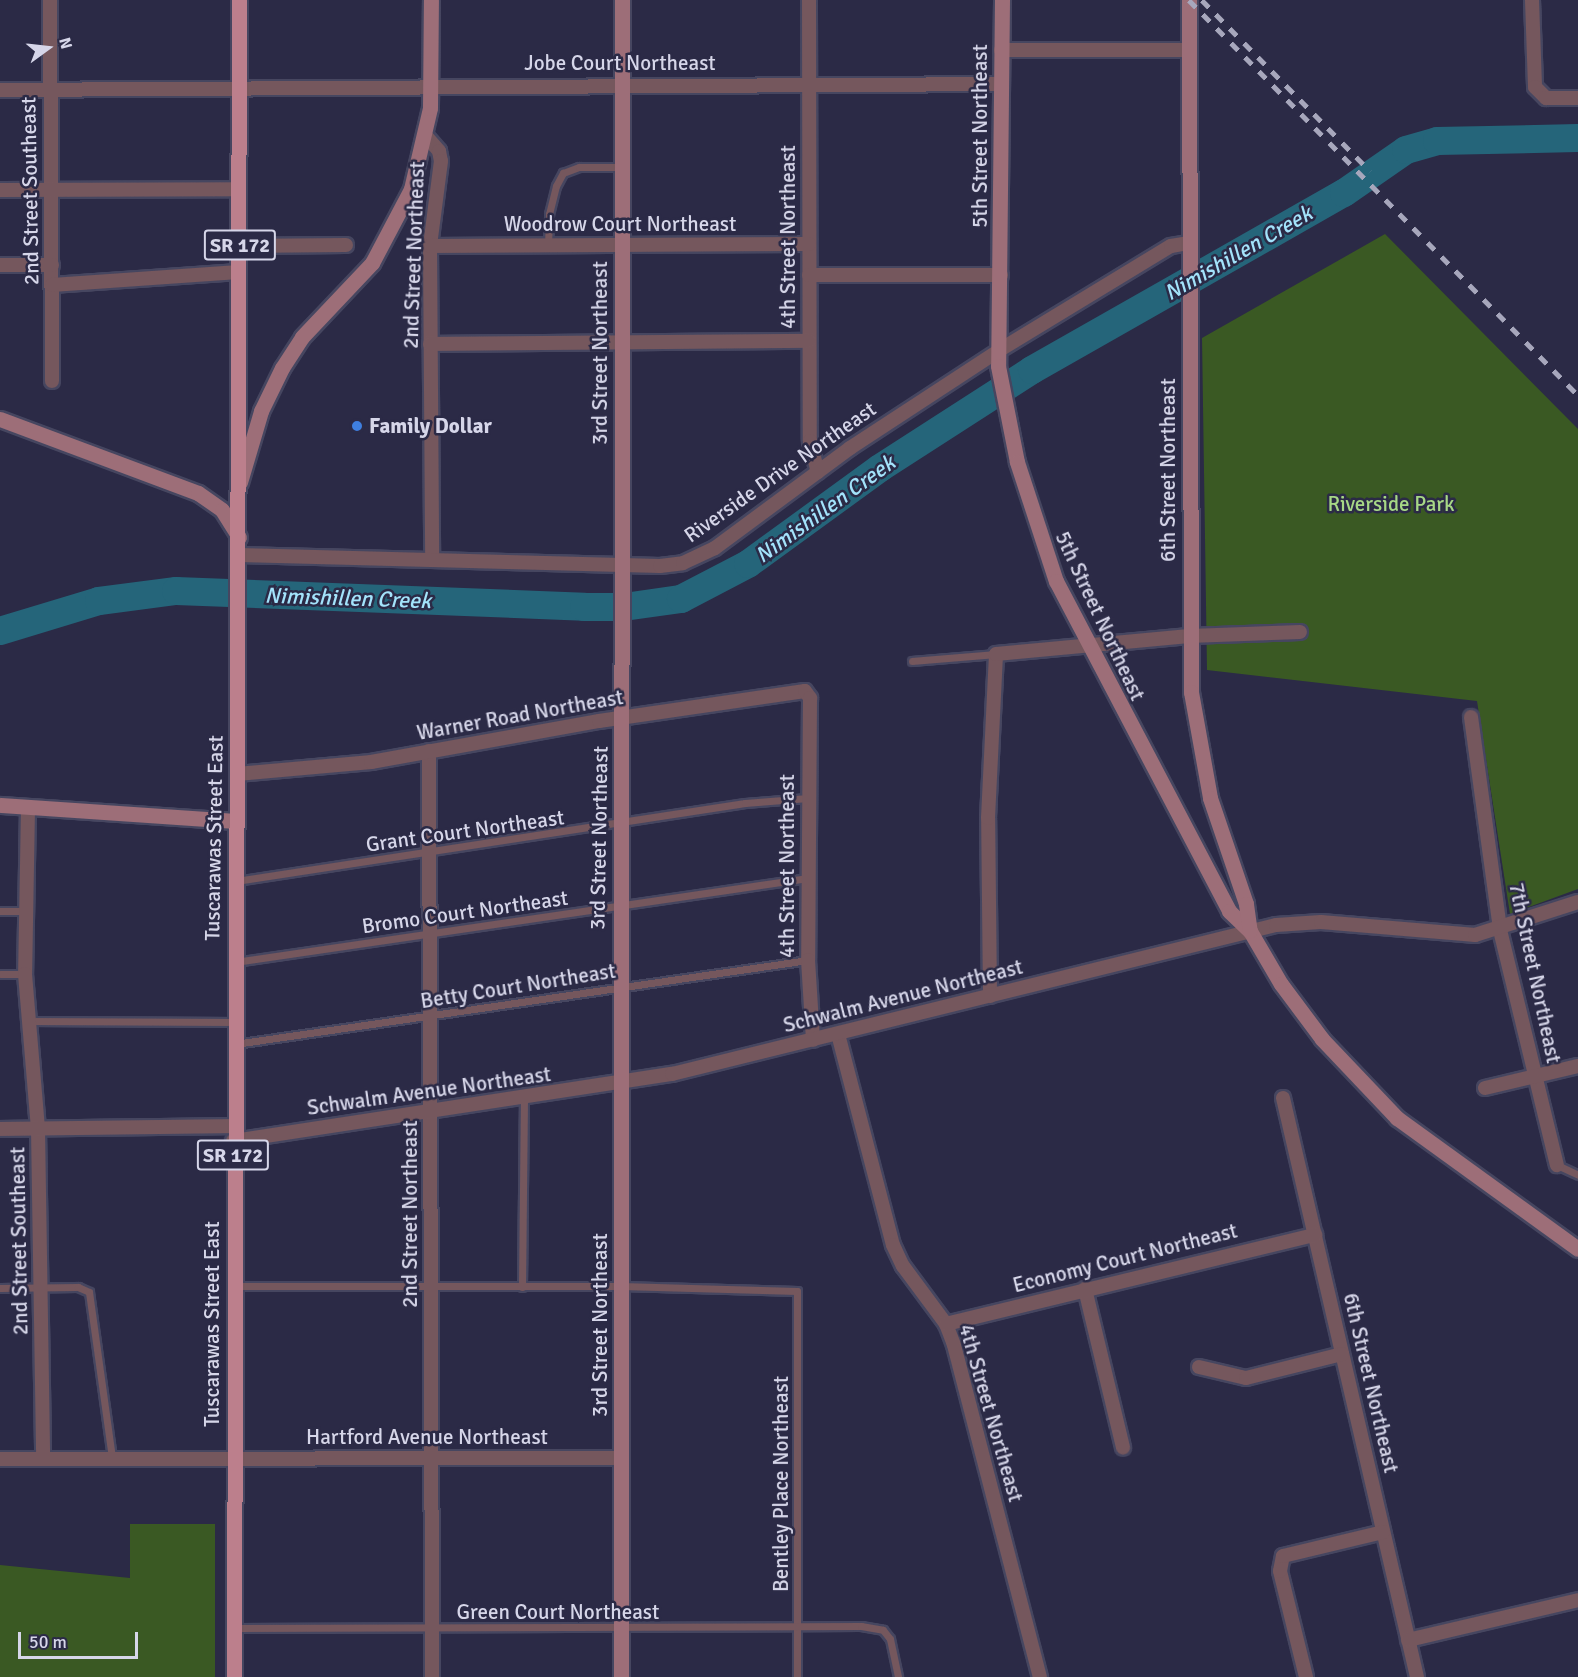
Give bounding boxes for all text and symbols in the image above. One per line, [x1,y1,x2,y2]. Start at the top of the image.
north arrow [18,18,78,78]
text: N [54,35,76,51]
street label: 5th Street Northeast [967,44,993,228]
street label: Jobe Court Northeast [524,50,716,76]
street label: 2nd Street Southeast [16,97,44,285]
street label: 4th Street Northeast [775,145,801,329]
street label: 2nd Street Northeast [398,161,430,349]
water label: Nimishillen Creek [1159,200,1317,306]
street label: Woodrow Court Northeast [504,211,736,237]
road number: SR 172 [202,228,278,262]
street label: 3rd Street Northeast [587,261,613,445]
street label: 6th Street Northeast [1155,378,1181,562]
street label: Riverside Drive Northeast [679,396,881,548]
place label: Family Dollar [369,413,492,439]
marker: Family Dollar [350,419,364,433]
water label: Nimishillen Creek [750,449,900,569]
park label: Riverside Park [1327,491,1455,517]
street label: 5th Street Northeast [1050,527,1150,705]
water label: Nimishillen Creek [264,582,432,614]
street label: Warner Road Northeast [415,684,625,746]
street label: Tuscarawas Street East [200,735,228,941]
street label: 3rd Street Northeast [585,746,613,930]
street label: 4th Street Northeast [774,774,800,958]
street label: Grant Court Northeast [364,805,566,857]
street label: 7th Street Northeast [1504,880,1566,1066]
street label: Bromo Court Northeast [360,885,570,939]
street label: Schwalm Avenue Northeast [781,954,1025,1038]
street label: Betty Court Northeast [419,958,617,1014]
street label: Schwalm Avenue Northeast [305,1061,553,1121]
street label: 2nd Street Northeast [397,1120,423,1308]
road number: SR 172 [196,1138,270,1172]
street label: 2nd Street Southeast [5,1147,33,1335]
street label: Economy Court Northeast [1010,1218,1240,1298]
street label: Tuscarawas Street East [199,1221,225,1427]
street label: 3rd Street Northeast [587,1233,613,1417]
street label: 6th Street Northeast [1338,1291,1404,1475]
street label: 4th Street Northeast [954,1321,1028,1505]
street label: Bentley Place Northeast [768,1376,794,1592]
street label: Hartford Avenue Northeast [306,1424,548,1450]
street label: Green Court Northeast [457,1599,659,1625]
scale bar [21,1620,141,1658]
text: 50 m [29,1631,67,1653]

